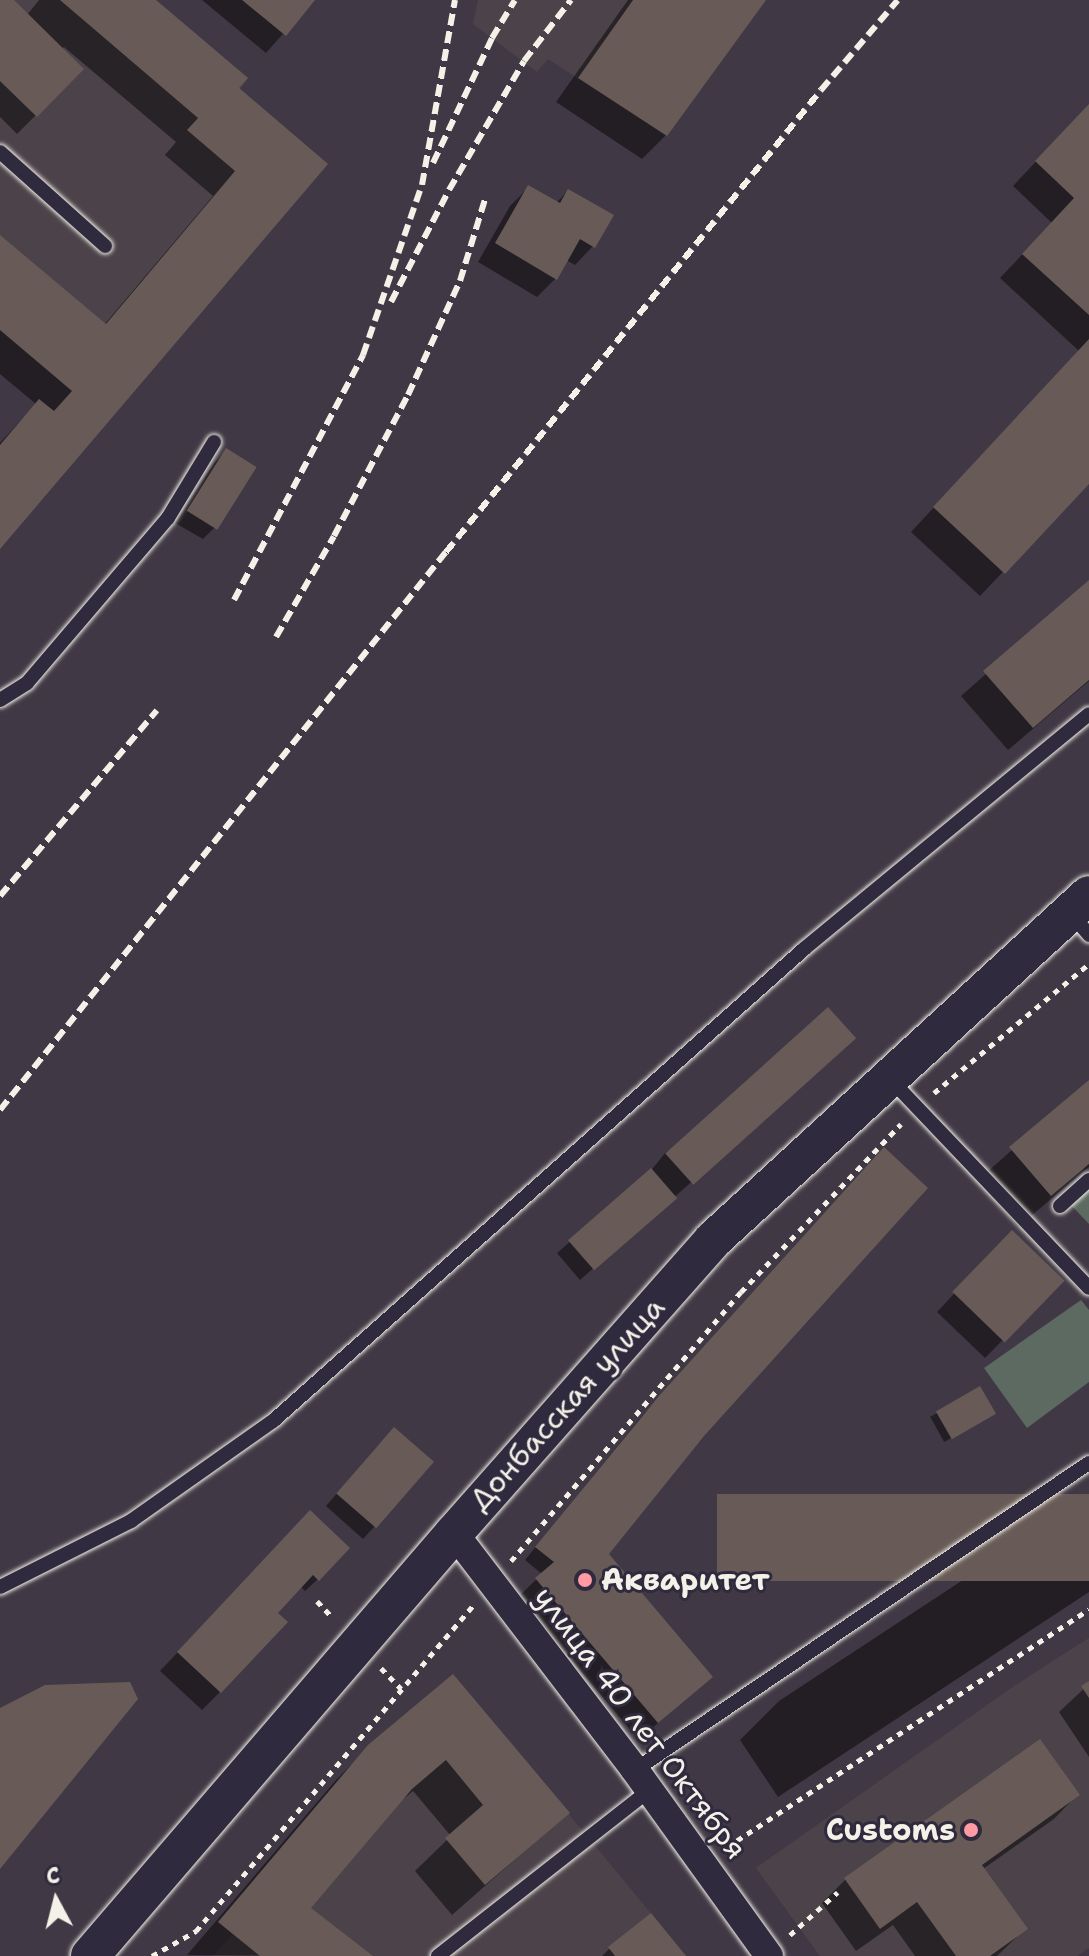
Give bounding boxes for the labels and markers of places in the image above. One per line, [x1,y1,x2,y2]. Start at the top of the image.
place label: Акваритет [601,1562,770,1598]
marker: Акваритет [576,1571,594,1589]
place label: Customs [826,1812,955,1848]
marker: Customs [962,1821,980,1839]

